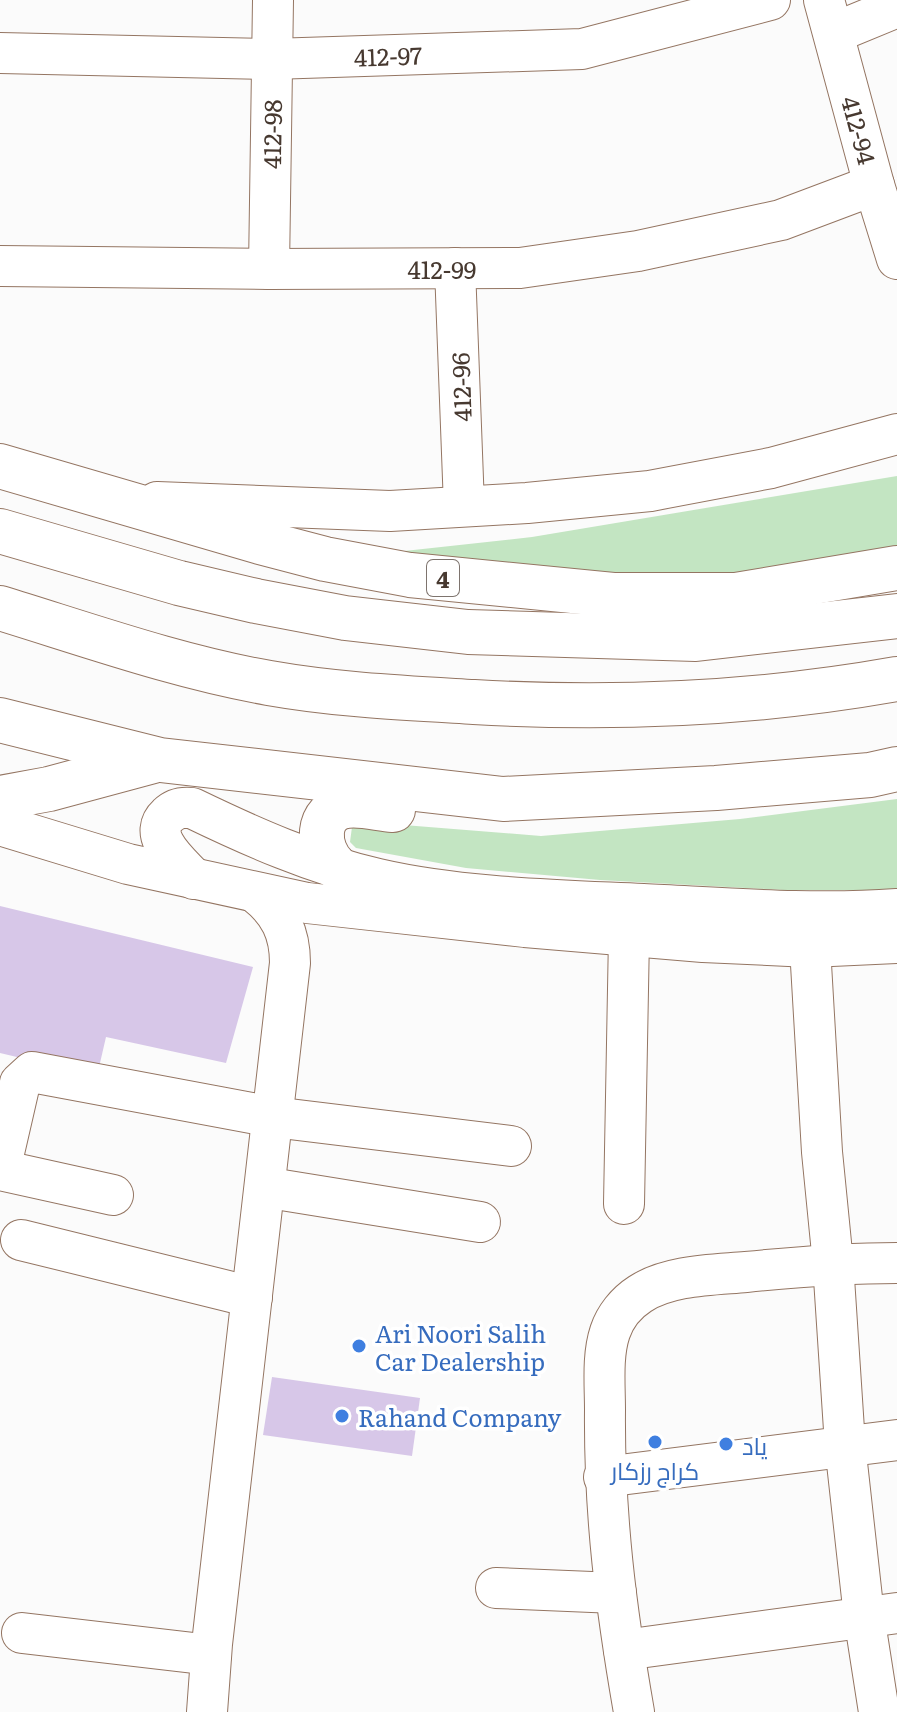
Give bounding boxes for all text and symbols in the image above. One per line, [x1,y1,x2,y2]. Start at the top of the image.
street label: 412-97 [353,36,423,74]
street label: 412-94 [834,92,886,168]
street label: 412-98 [253,99,289,169]
street label: 412-99 [408,251,476,286]
street label: 412-96 [441,352,479,422]
road number: 4 [427,560,459,596]
place label: Ari Noori Salih Car Dealership [375,1315,546,1378]
marker: Ari Noori Salih Car Dealership [350,1337,368,1355]
place label: Rahand Company [358,1399,562,1434]
marker: Rahand Company [333,1407,351,1425]
place label: ياد [742,1427,768,1462]
marker: كراج رزكار [646,1433,664,1451]
marker: ياد [717,1435,735,1453]
place label: كراج رزكار [609,1452,699,1488]

